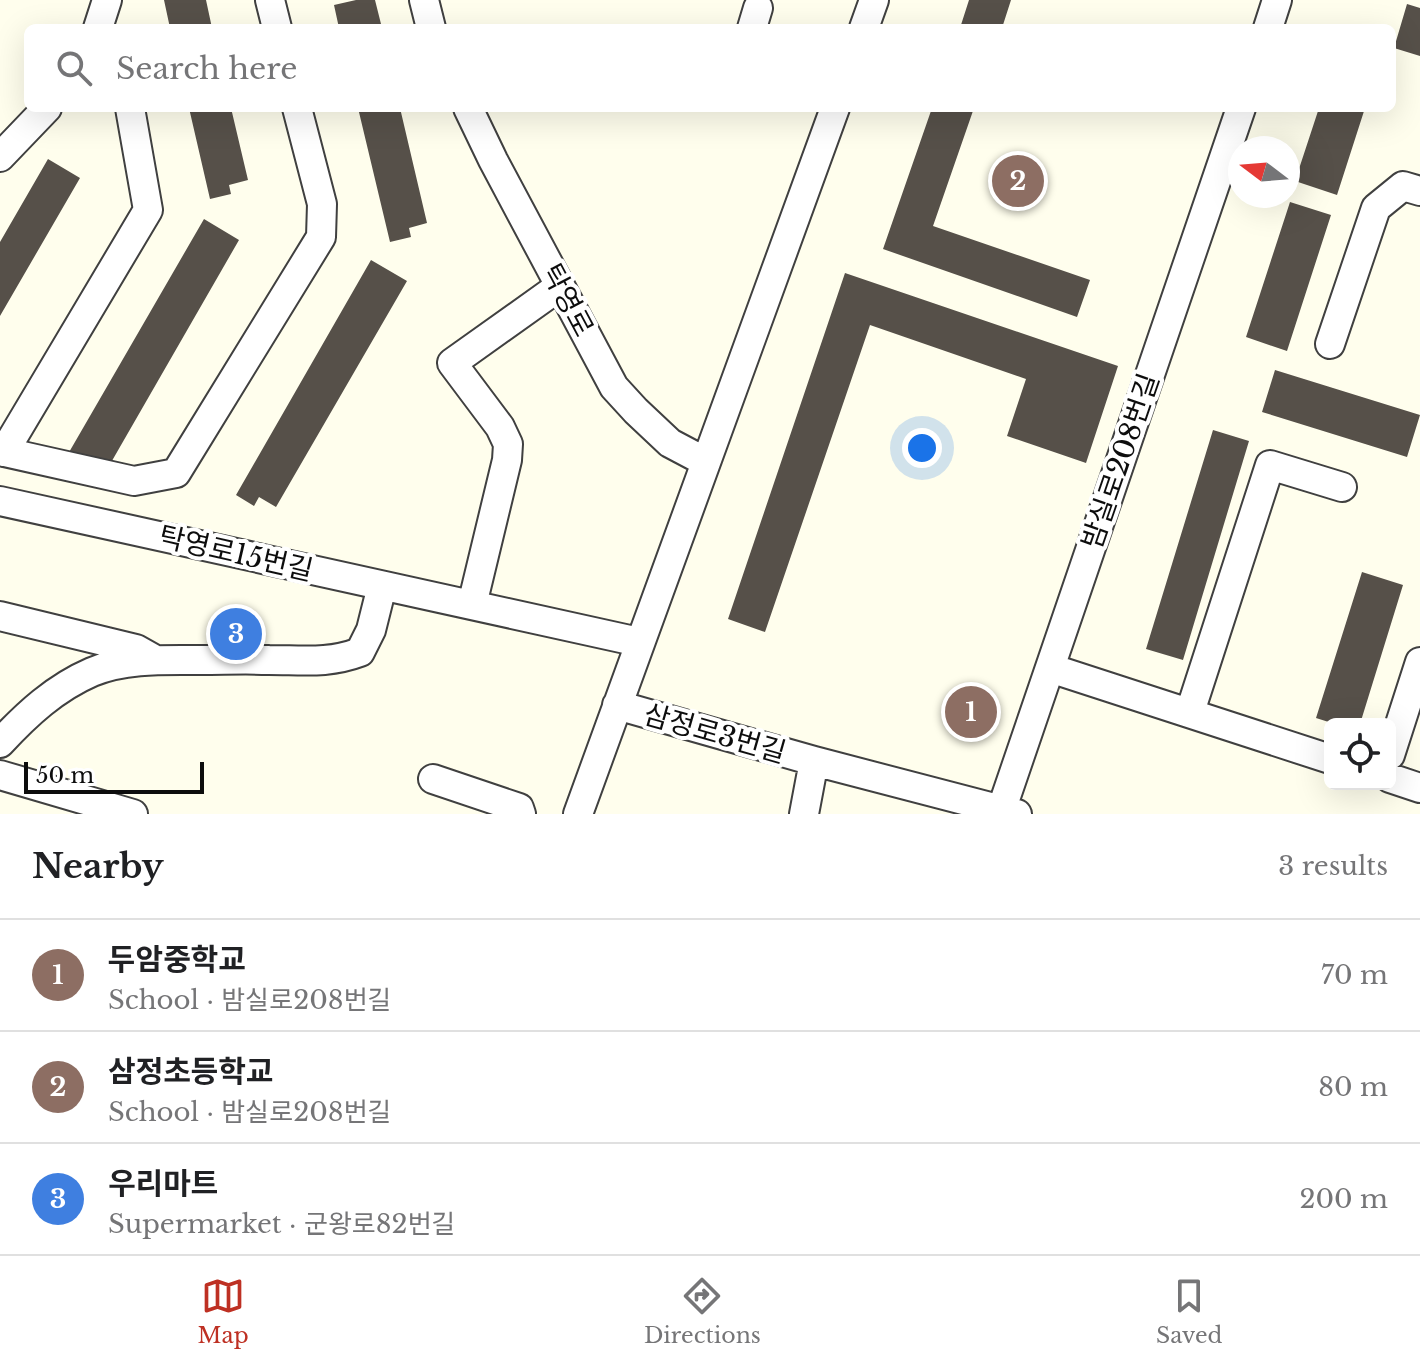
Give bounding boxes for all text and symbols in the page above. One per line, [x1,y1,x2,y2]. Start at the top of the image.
search box [24,24,1396,112]
icon: search [52,46,96,90]
text: Search here [116,50,297,87]
north arrow [1228,136,1300,208]
pin: 2 [992,151,1044,211]
street label: 탁영로 [534,258,601,343]
street label: 밤실로208번길 [1074,369,1167,553]
your location [902,428,942,468]
street label: 탁영로15번길 [155,519,316,588]
pin: 3 [210,604,262,664]
pin: 1 [945,682,997,742]
street label: 삼정로3번길 [640,697,790,770]
map controls [1324,718,1396,790]
button: locate [1324,718,1396,790]
scale bar [24,758,204,794]
text: 50 m [36,762,94,789]
text: Nearby [32,845,164,887]
text: 3 results [1278,850,1388,882]
text: 두암중학교 [108,941,246,978]
text: 1 [52,959,64,991]
text: 70 m [1321,959,1388,991]
text: School · 밤실로208번길 [108,984,391,1016]
text: 삼정초등학교 [108,1053,274,1090]
text: 2 [50,1071,66,1103]
text: 80 m [1318,1071,1388,1103]
text: School · 밤실로208번길 [108,1096,391,1128]
text: 우리마트 [108,1165,218,1202]
text: 3 [50,1183,66,1215]
text: 200 m [1299,1183,1388,1215]
text: Supermarket · 군왕로82번길 [108,1208,455,1240]
tab: Map [198,1274,249,1349]
tab: Directions [644,1274,761,1349]
tab: Saved [1156,1274,1222,1349]

